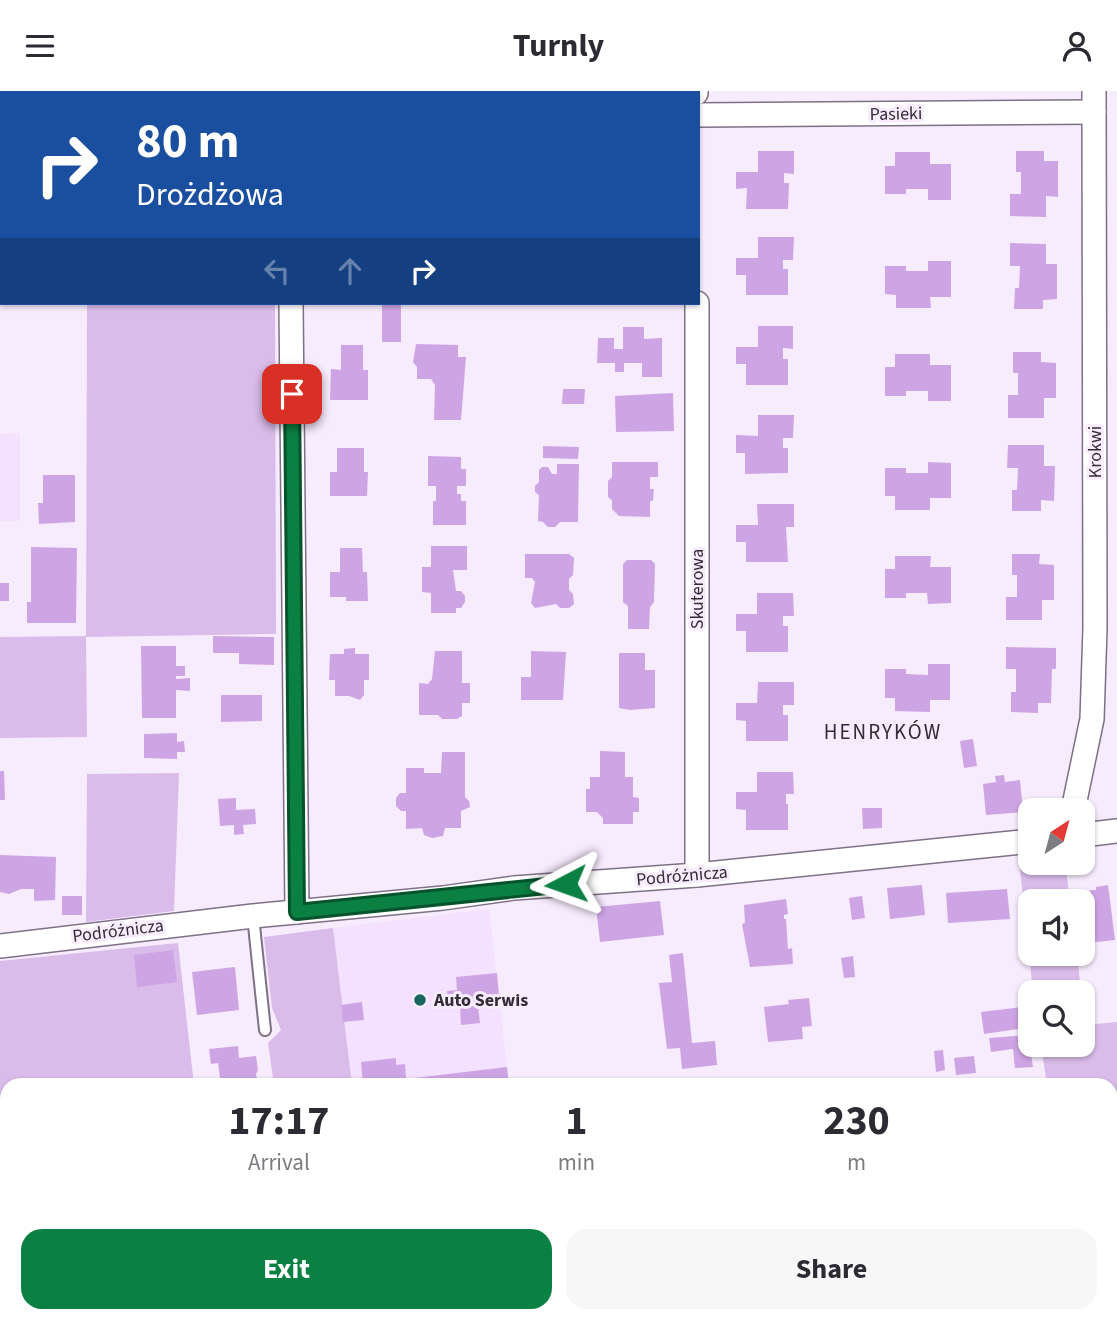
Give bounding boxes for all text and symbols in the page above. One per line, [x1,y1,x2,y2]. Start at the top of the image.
text: Turnly [513,23,604,69]
icon: menu [21,27,59,65]
icon: person [1058,27,1096,65]
street label: Pasieki [869,101,923,127]
text: 80 m [136,107,240,177]
icon: right [21,119,112,210]
text: Drożdżowa [136,172,284,218]
icon: left [258,252,296,290]
icon: ahead [331,252,369,290]
icon: right [404,252,442,290]
pin [262,364,322,424]
icon: arrive [273,375,311,413]
street label: Krokwi [1083,426,1108,478]
street label: Skuterowa [685,549,710,629]
district label: HENRYKÓW [824,717,942,747]
north arrow [1018,798,1096,875]
map controls [1018,798,1095,1057]
position arrow [529,847,603,921]
street label: Podróżnicza [635,860,729,892]
button: sound [1018,889,1095,966]
street label: Podróżnicza [71,913,165,949]
button: search [1018,980,1095,1057]
place label: Auto Serwis [433,988,528,1013]
marker: Auto Serwis [412,992,428,1008]
text: 17:17 [228,1091,330,1151]
text: 1 [565,1091,587,1151]
text: 230 [823,1091,890,1151]
text: Arrival [248,1146,310,1179]
text: min [558,1146,595,1179]
text: m [847,1146,866,1179]
button: Exit [21,1229,552,1309]
button: Share [566,1229,1097,1309]

